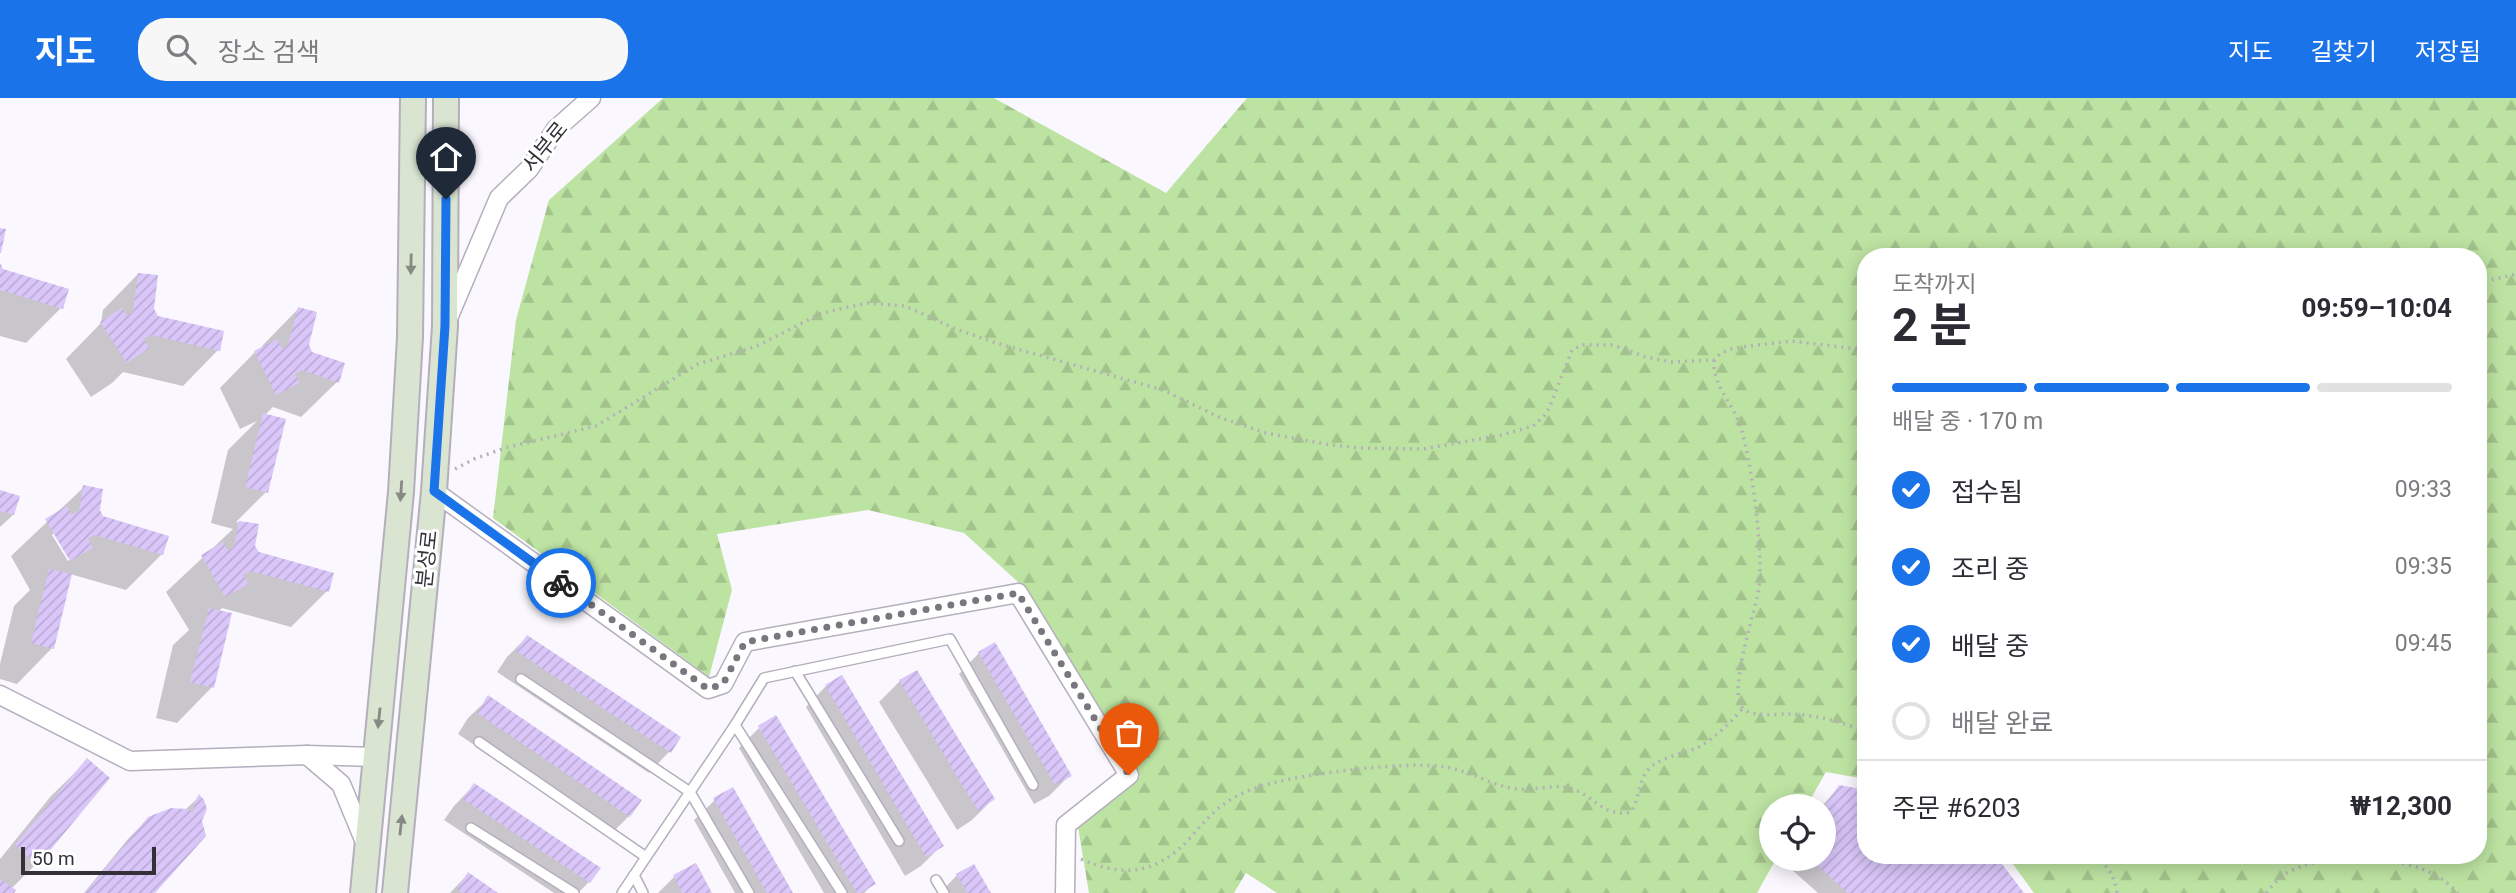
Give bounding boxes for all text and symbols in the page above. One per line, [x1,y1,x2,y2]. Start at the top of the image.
search box [138,18,628,81]
icon: search [162,30,200,68]
text: 지도 [35,32,96,71]
text: 장소 검색 [218,37,320,67]
text: 지도 [2228,38,2273,66]
text: 길찾기 [2311,38,2377,66]
text: 저장됨 [2415,38,2481,66]
street label: 서부로 [517,117,573,177]
pin [416,127,476,199]
icon: home [427,138,465,176]
one-way arrow [405,253,417,275]
text: 도착까지 [1892,271,1977,298]
text: 09:59–10:04 [2302,293,2452,323]
text: 2 분 [1892,298,1972,352]
text: 배달 중 · 170 m [1892,408,2043,435]
icon: check [1892,471,1930,509]
text: 09:33 [2395,476,2452,503]
text: 접수됨 [1951,477,2023,507]
one-way arrow [395,481,406,503]
street label: 분성로 [412,529,442,589]
courier [526,548,596,618]
icon: check [1892,548,1930,586]
text: 09:35 [2395,553,2452,580]
text: 조리 중 [1951,554,2029,584]
icon: bike [542,564,580,602]
icon: check [1892,625,1930,663]
text: 09:45 [2395,630,2452,657]
text: 배달 중 [1951,631,2029,661]
pin [1099,703,1159,775]
one-way arrow [373,707,384,729]
text: 배달 완료 [1951,708,2053,738]
icon: bag [1110,714,1148,752]
text: ₩12,300 [2350,791,2452,821]
text: 주문 #6203 [1892,793,2021,823]
map controls [1759,794,1836,871]
button: locate [1759,794,1836,871]
one-way arrow [396,814,407,836]
scale bar [21,844,156,876]
text: 50 m [32,847,75,870]

